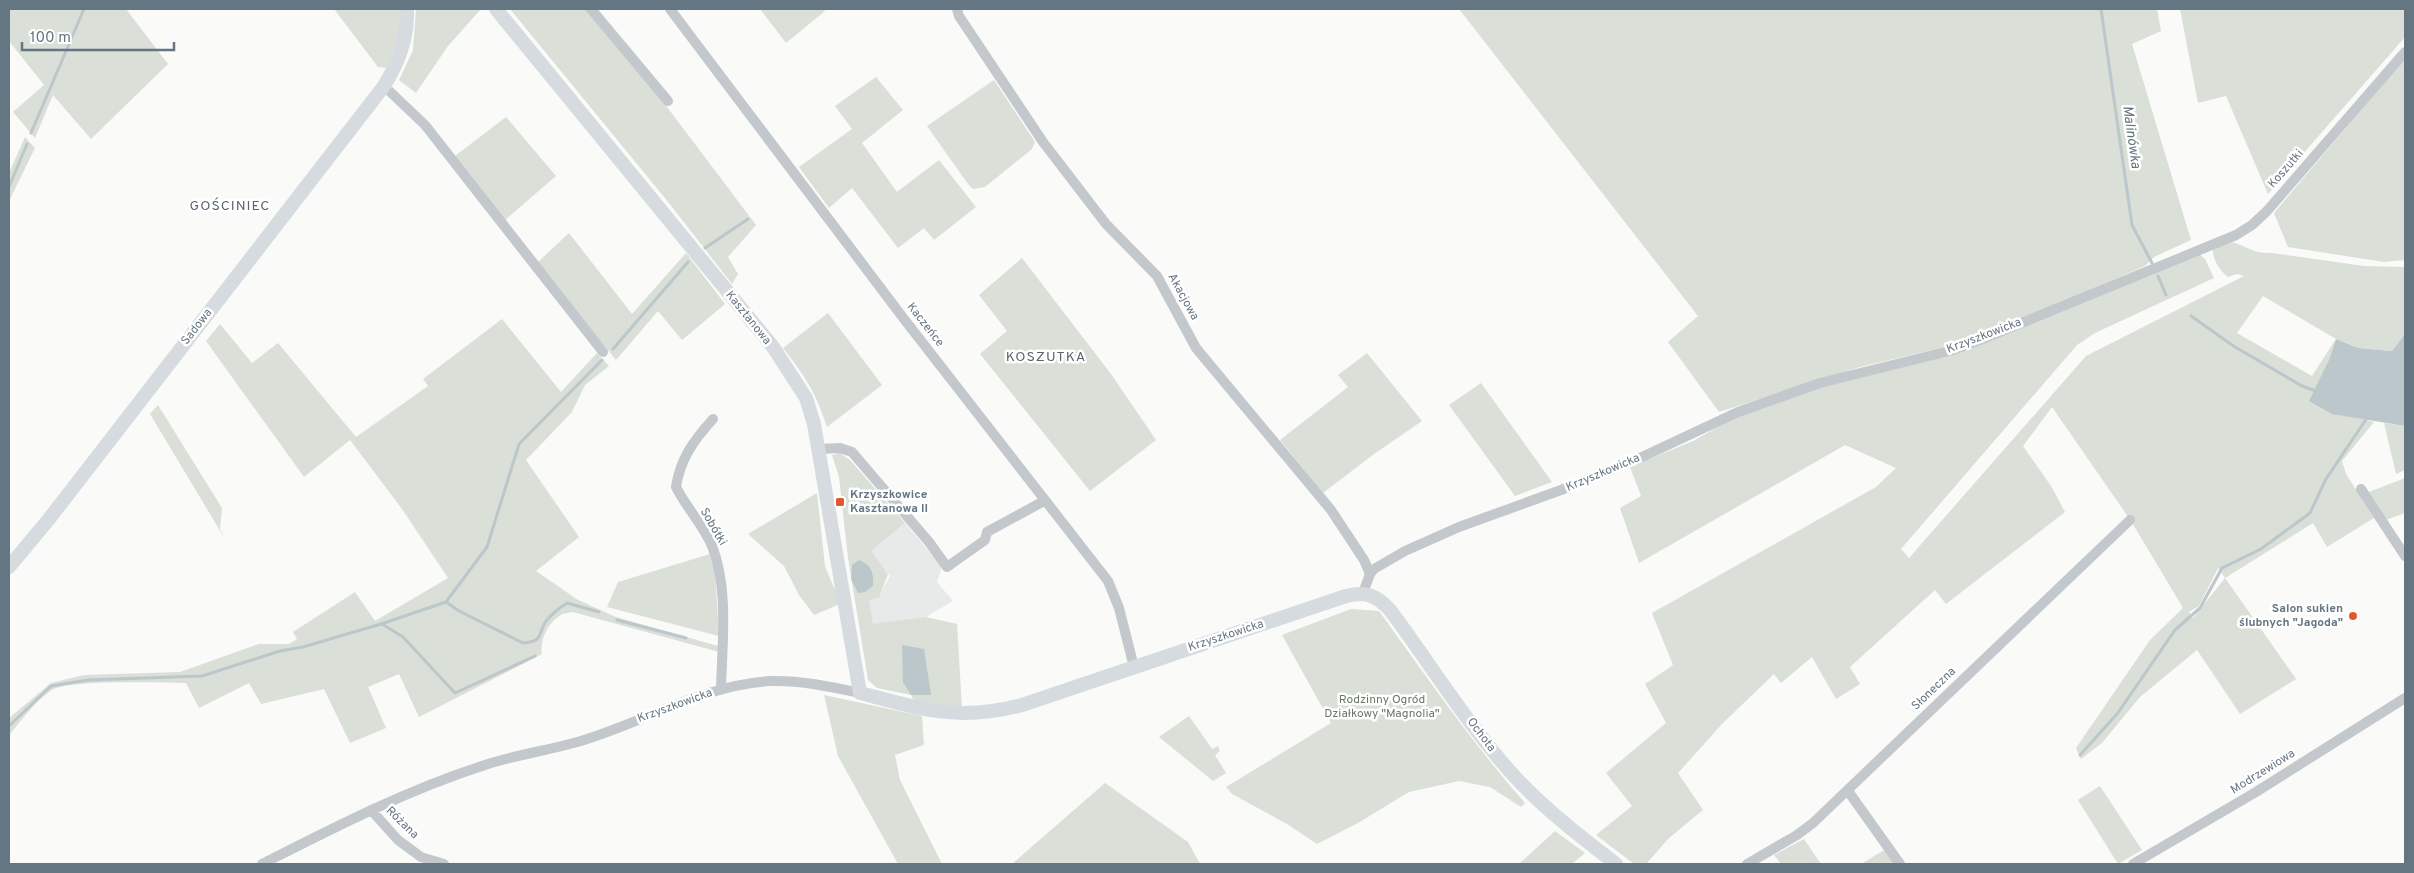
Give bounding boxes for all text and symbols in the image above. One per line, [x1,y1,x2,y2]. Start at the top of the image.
scale bar [22,20,175,52]
text: 100 m [30,29,71,48]
water label: Malinówka [2118,105,2144,170]
street label: Koszutki [2265,146,2307,192]
district label: GOŚCINIEC [190,197,270,215]
street label: Akacjowa [1164,271,1202,323]
street label: Kasztanowa [721,288,775,348]
street label: Kaczeńce [903,300,947,350]
street label: Sadowa [178,306,216,348]
street label: Krzyszkowicka [1944,314,2024,358]
district label: KOSZUTKA [1006,349,1086,366]
street label: Krzyszkowicka [1564,450,1642,496]
place label: Krzyszkowice Kasztanowa II [850,487,928,517]
marker: Krzyszkowice Kasztanowa II [834,496,846,508]
street label: Sobótki [696,505,730,549]
place label: Salon sukien ślubnych "Jagoda" [2239,601,2343,631]
marker: Salon sukien ślubnych "Jagoda" [2347,610,2359,622]
street label: Krzyszkowicka [1186,616,1266,656]
street label: Słoneczna [1908,664,1960,714]
street label: Krzyszkowicka [635,685,715,727]
park label: Rodzinny Ogród Działkowy "Magnolia" [1324,692,1440,722]
street label: Ochota [1463,715,1499,755]
street label: Modrzewiowa [2228,746,2298,798]
street label: Różana [382,803,422,843]

